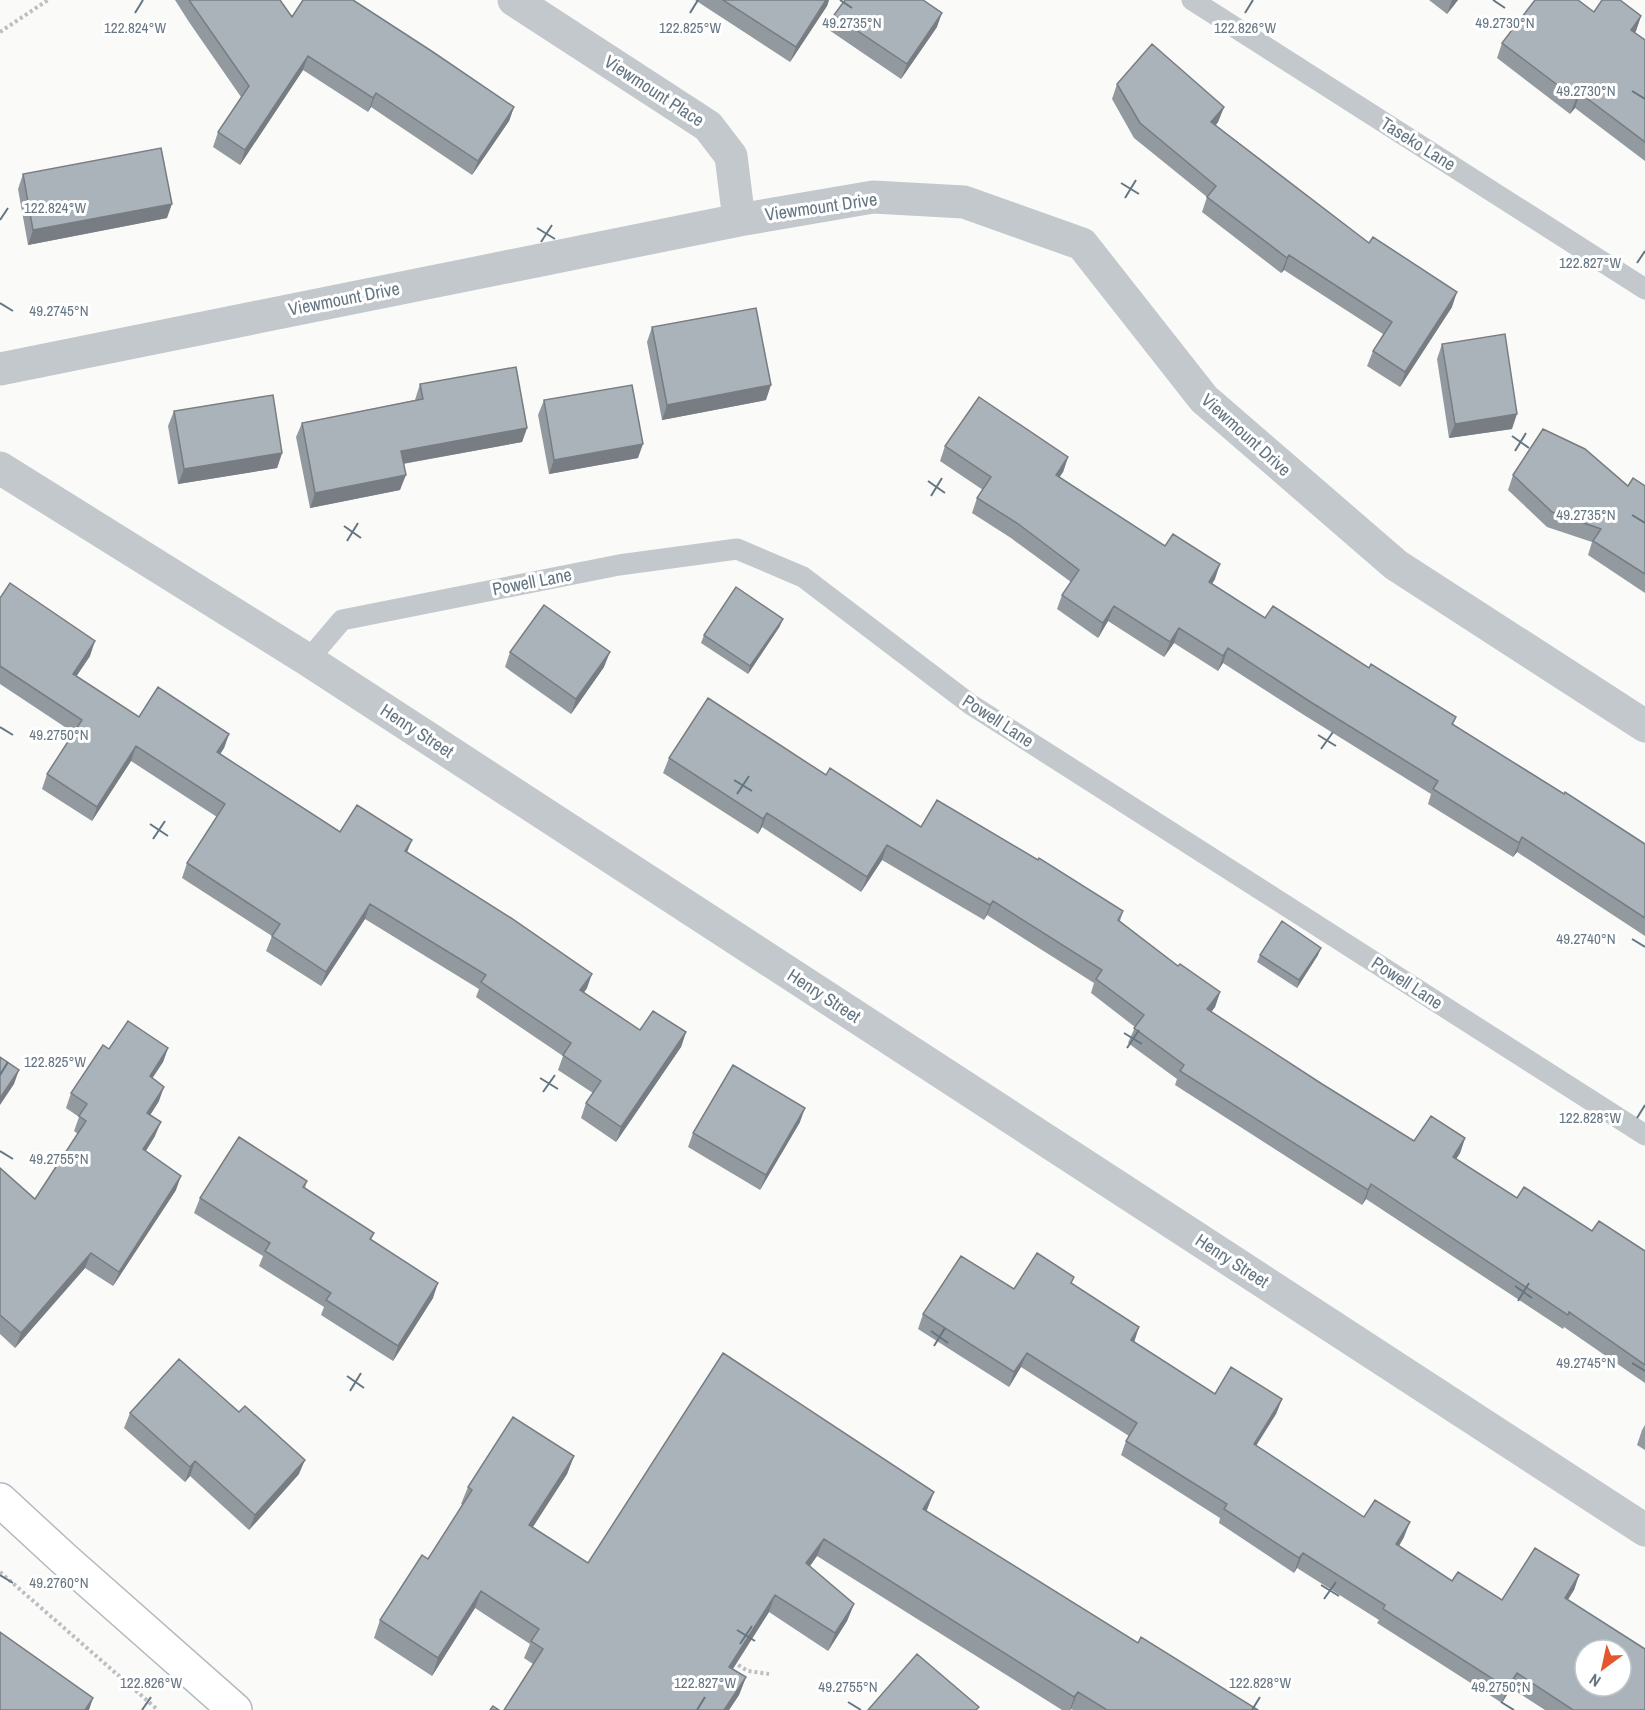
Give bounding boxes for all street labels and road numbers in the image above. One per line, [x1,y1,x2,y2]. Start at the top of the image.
street label: Viewmount Place [599,49,709,132]
street label: Taseko Lane [1376,111,1461,176]
street label: Viewmount Drive [763,186,879,227]
street label: Viewmount Drive [286,275,402,322]
street label: Viewmount Drive [1196,388,1297,482]
street label: Powell Lane [490,562,574,601]
street label: Powell Lane [958,688,1039,753]
street label: Henry Street [376,698,459,764]
street label: Powell Lane [1367,950,1448,1015]
street label: Henry Street [783,963,866,1029]
street label: Henry Street [1191,1228,1274,1294]

